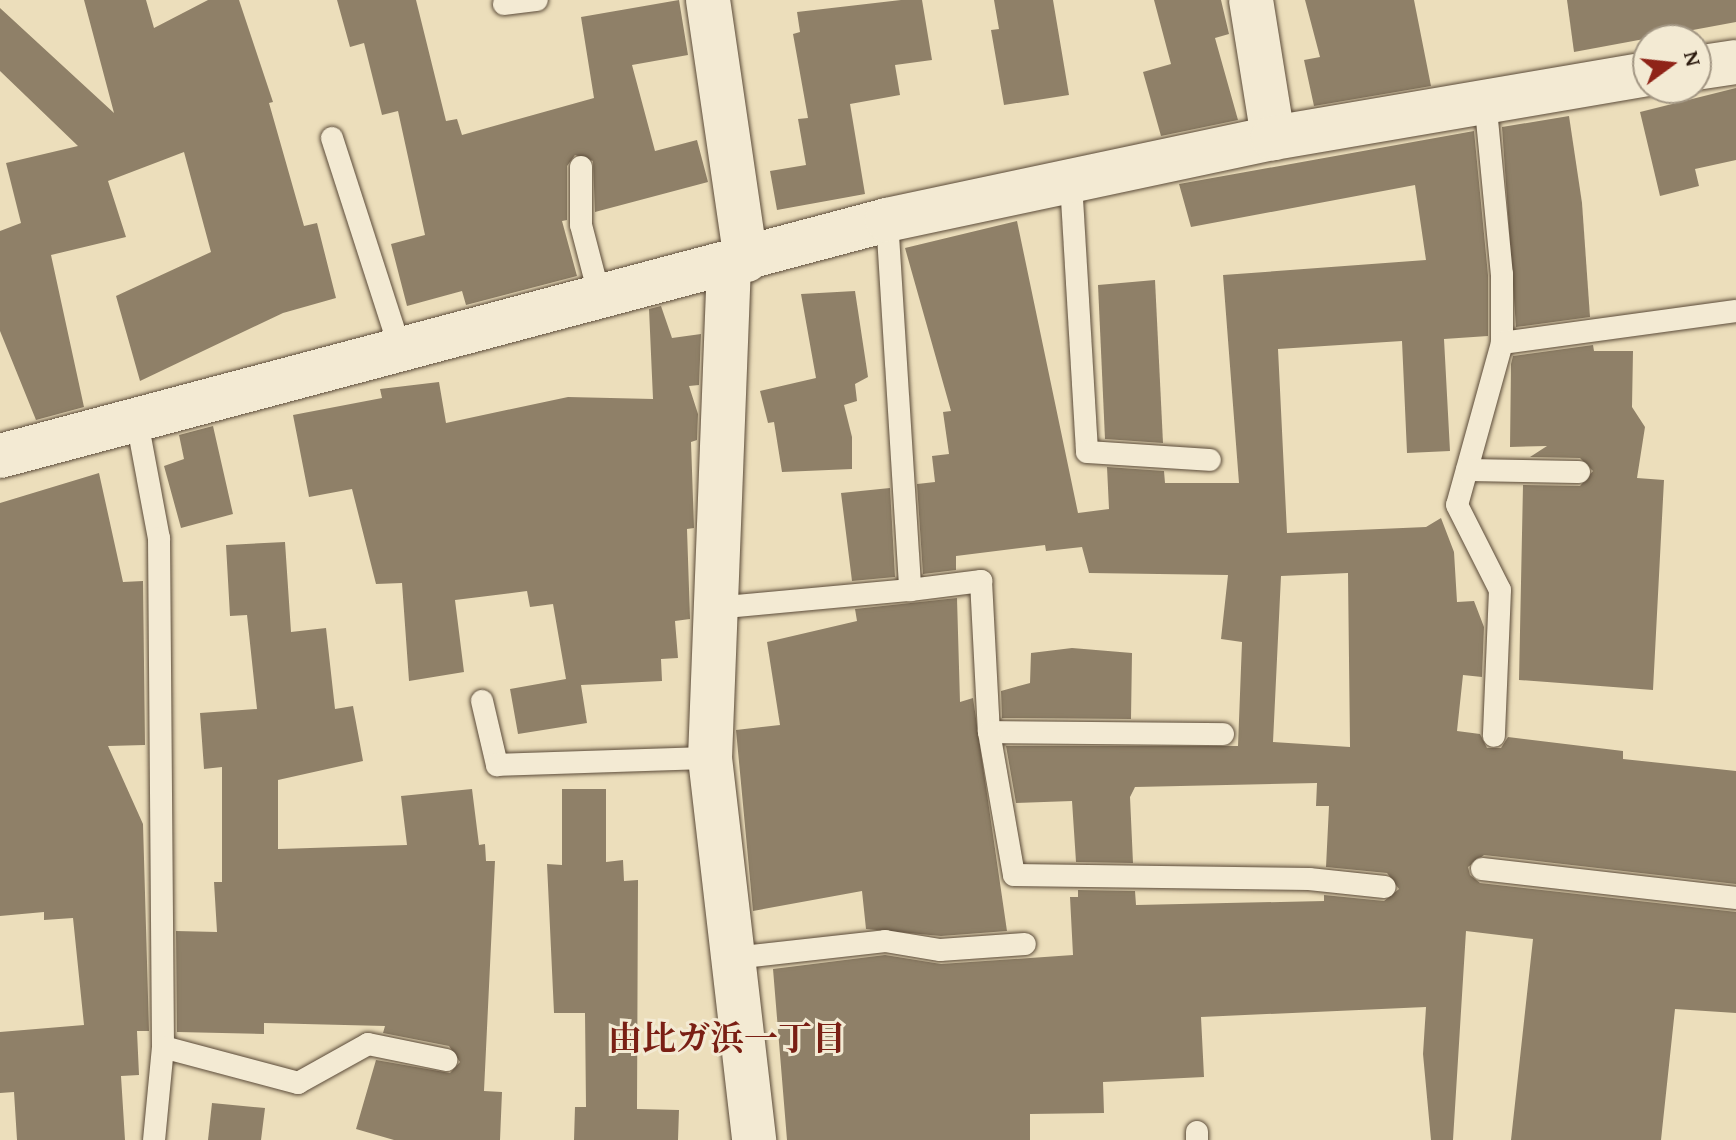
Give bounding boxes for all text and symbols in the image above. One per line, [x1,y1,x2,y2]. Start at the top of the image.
north arrow [1632,24,1712,104]
text: N [1676,47,1711,70]
district label: 由比ガ浜一丁目 [608,1018,846,1058]

